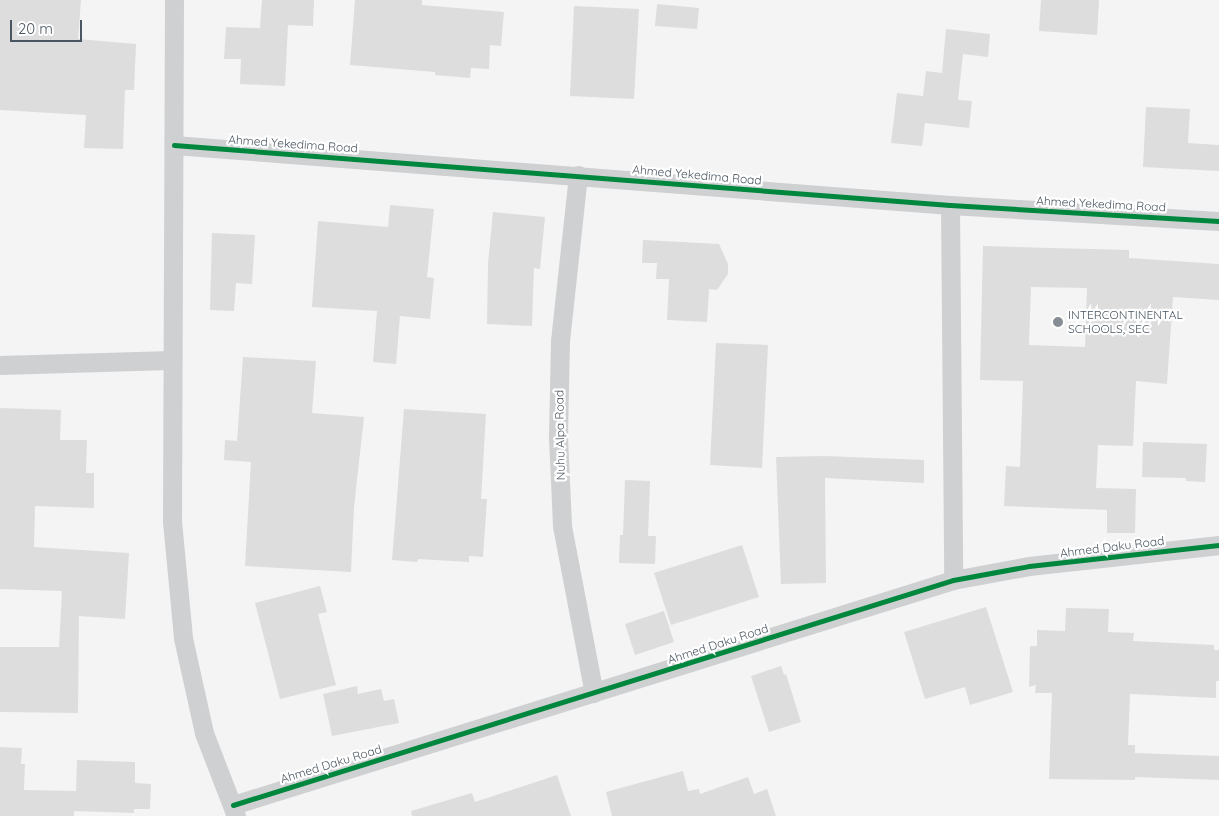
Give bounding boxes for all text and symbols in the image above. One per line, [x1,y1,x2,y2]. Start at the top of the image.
scale bar [12,10,85,42]
text: 20 m [18,19,53,38]
street label: Ahmed Yekedima Road [228,132,358,156]
street label: Ahmed Yekedima Road [632,162,762,188]
street label: Ahmed Yekedima Road [1036,193,1166,215]
place label: INTERCONTINENTAL SCHOOLS, SEC [1068,308,1183,336]
marker: INTERCONTINENTAL SCHOOLS, SEC [1052,316,1064,328]
street label: Nuhu Alpa Road [552,390,568,480]
street label: Ahmed Daku Road [1059,533,1165,561]
street label: Ahmed Daku Road [666,621,770,667]
street label: Ahmed Daku Road [279,742,383,786]

